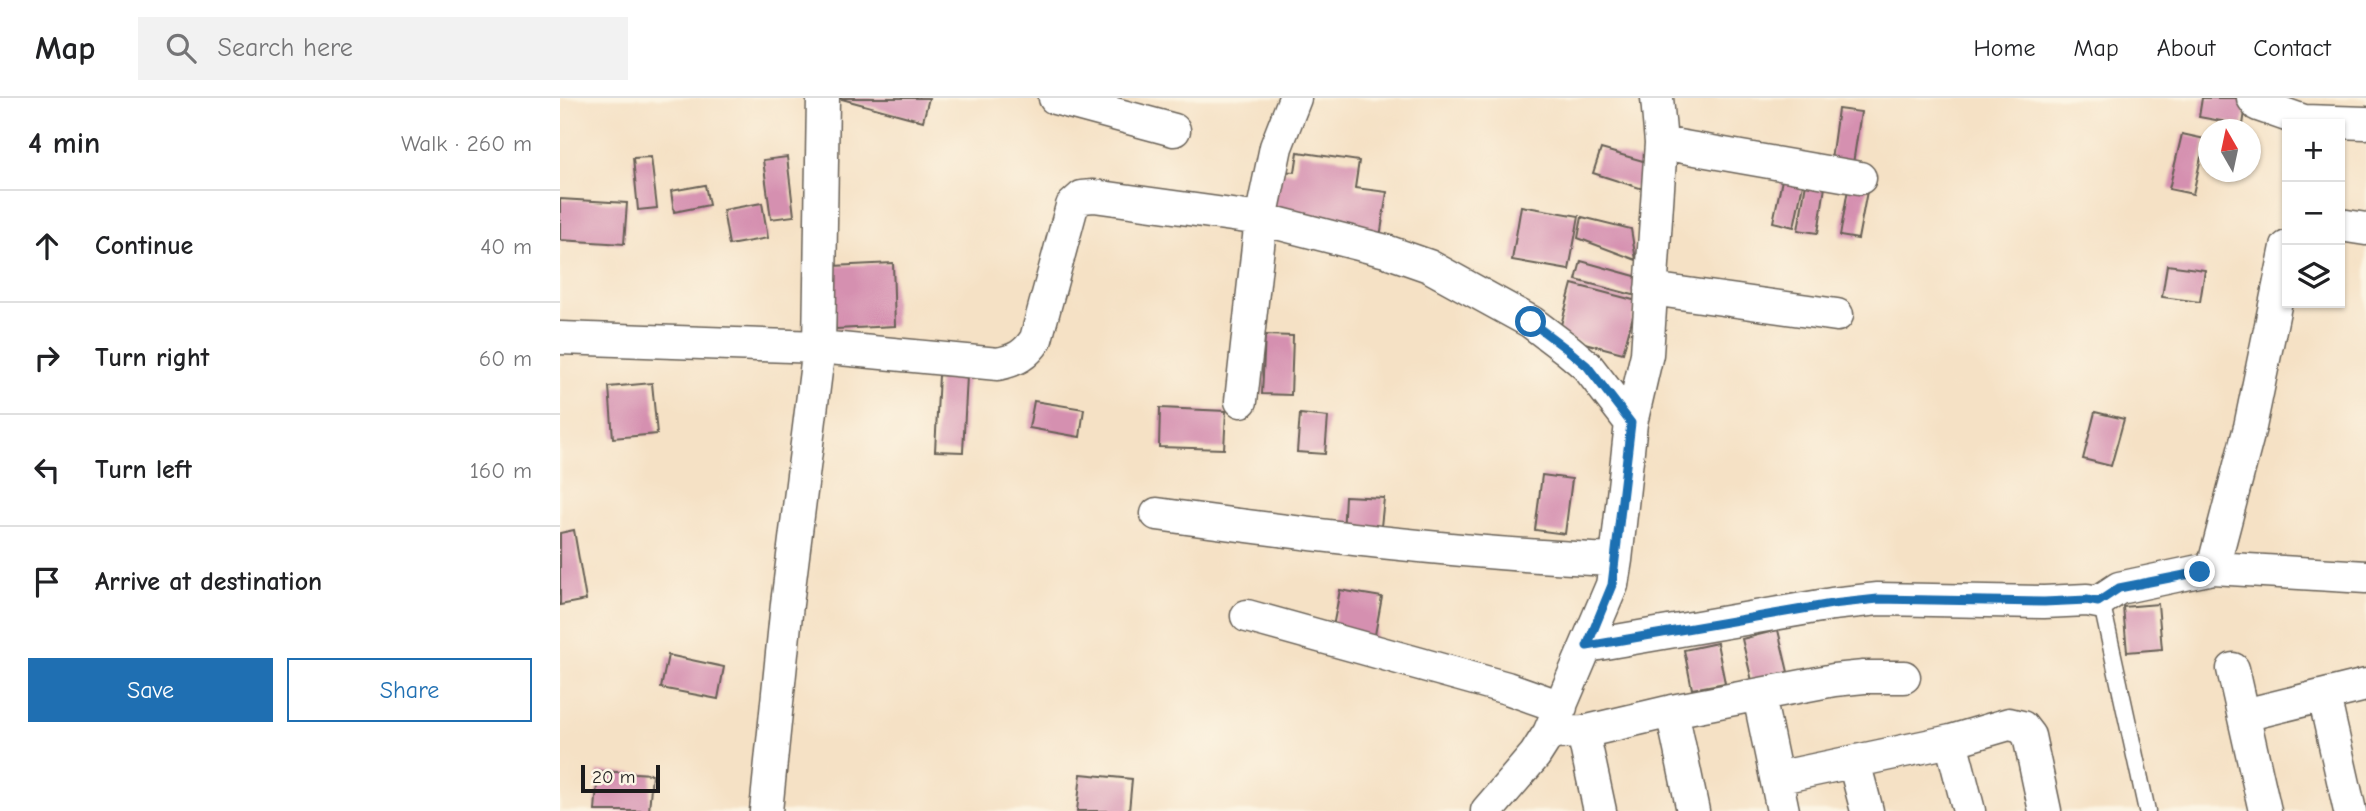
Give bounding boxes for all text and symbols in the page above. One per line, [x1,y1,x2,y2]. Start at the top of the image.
search box [138,17,628,80]
text: Map [35,29,96,67]
icon: search [162,29,200,67]
text: Search here [218,33,353,63]
text: Home [1974,34,2035,62]
text: Map [2073,34,2119,62]
text: About [2157,34,2215,62]
text: Contact [2253,34,2331,62]
north arrow [2198,119,2261,182]
map controls [2282,119,2345,308]
button: + [2282,119,2345,182]
text: 4 min [28,126,100,161]
text: Walk · 260 m [401,130,532,157]
button: − [2282,182,2345,245]
icon: ahead [28,227,66,265]
text: Continue [95,231,193,261]
text: 40 m [480,233,532,260]
button: layers [2282,245,2345,308]
route start [1515,306,1546,337]
icon: right [28,339,66,377]
text: Turn right [95,343,209,373]
text: 60 m [479,345,532,372]
icon: left [28,451,66,489]
text: Turn left [95,455,192,485]
text: 160 m [470,457,532,484]
route end [2184,556,2215,587]
icon: arrive [28,563,66,601]
text: Arrive at destination [95,567,322,597]
button: Save [28,658,273,722]
button: Share [287,658,532,722]
scale bar [581,762,660,794]
text: 20 m [592,766,636,788]

